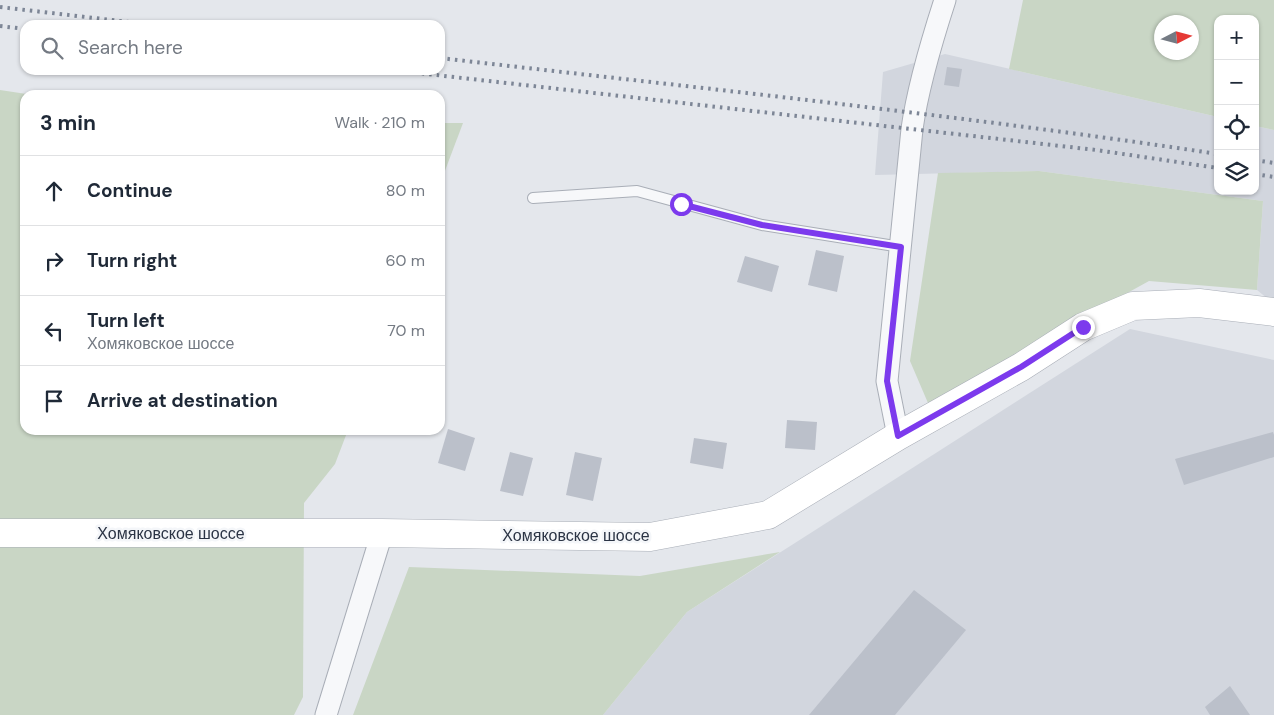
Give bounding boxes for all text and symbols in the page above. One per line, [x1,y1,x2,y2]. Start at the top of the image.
north arrow [1154,15,1199,60]
map controls [1214,15,1259,195]
button: + [1214,15,1259,60]
search box [20,20,445,75]
icon: search [38,34,66,62]
text: Search here [78,35,183,60]
button: − [1214,60,1259,105]
button: locate [1214,105,1259,150]
text: 3 min [40,109,96,137]
text: Walk · 210 m [335,112,425,133]
button: layers [1214,150,1259,195]
icon: ahead [40,177,68,205]
text: Continue [87,178,173,203]
text: 80 m [386,180,425,201]
route start [670,193,693,216]
icon: right [40,247,68,275]
text: Turn right [87,248,177,273]
text: 60 m [385,250,425,271]
text: Turn left [87,308,165,333]
route end [1072,316,1095,339]
icon: left [40,317,68,345]
text: 70 m [387,320,425,341]
text: Хомяковское шоссе [87,333,234,354]
icon: arrive [40,387,68,415]
text: Arrive at destination [87,388,278,413]
street label: Хомяковское шоссе [97,523,245,544]
street label: Хомяковское шоссе [502,525,650,546]

